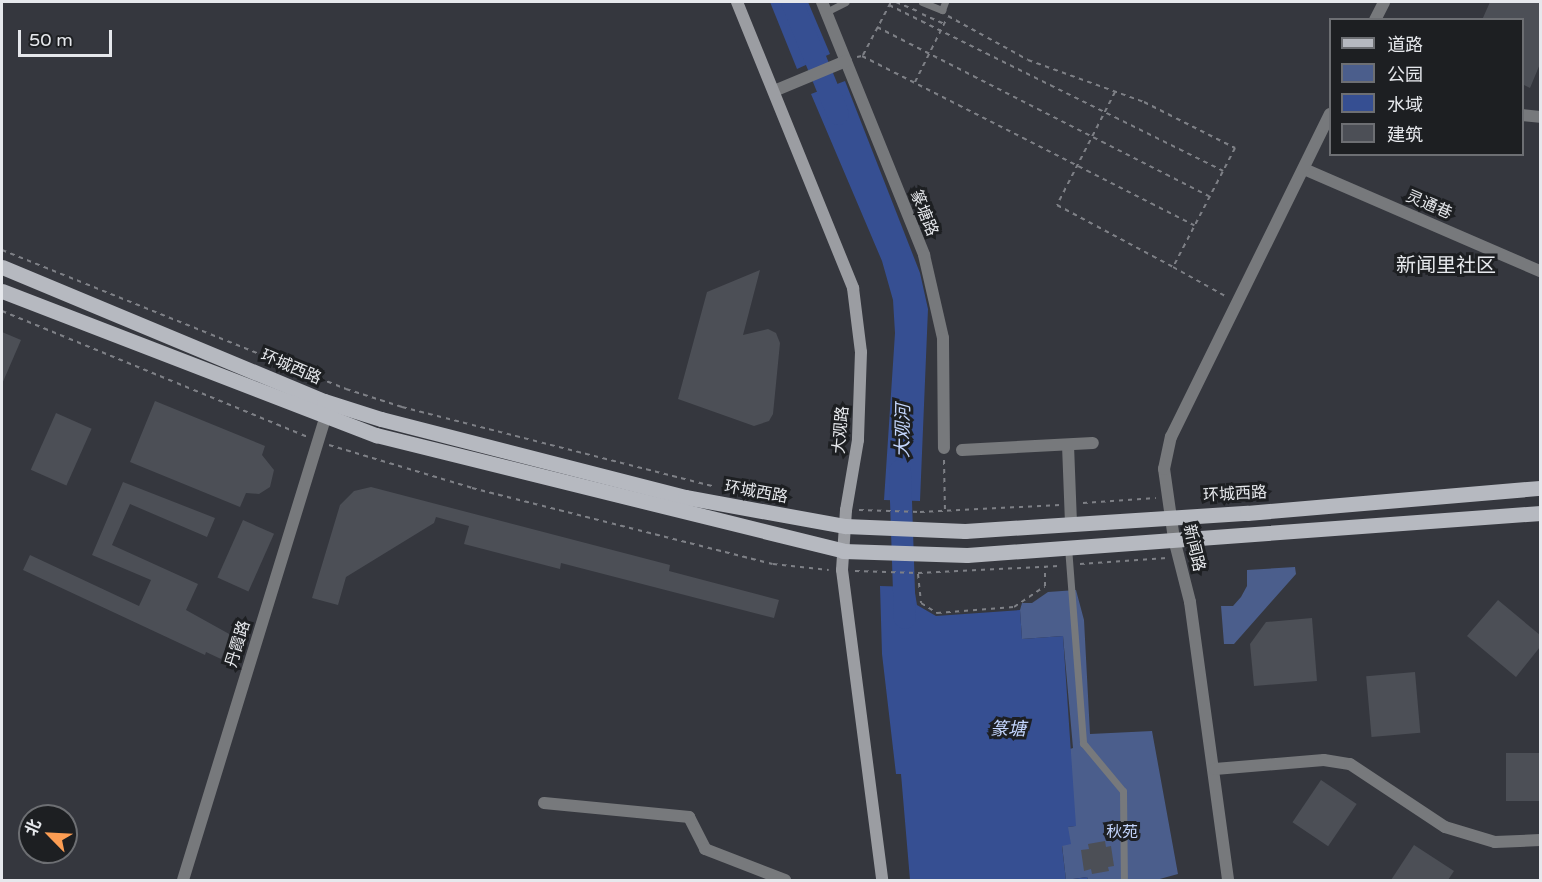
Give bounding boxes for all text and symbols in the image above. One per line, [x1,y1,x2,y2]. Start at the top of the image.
scale bar [21,18,116,56]
legend [1329,18,1524,156]
text: 50 m [29,29,73,51]
text: 道路 [1387,34,1423,56]
text: 公园 [1387,64,1423,86]
text: 水域 [1387,94,1423,116]
text: 建筑 [1387,124,1423,146]
street label: 篆塘路 [906,187,942,239]
street label: 灵通巷 [1403,187,1455,223]
district label: 新闻里社区 [1396,254,1496,278]
street label: 环城西路 [258,346,324,388]
water label: 大观河 [892,404,914,458]
street label: 大观路 [829,405,853,455]
street label: 环城西路 [723,477,789,507]
street label: 环城西路 [1203,483,1267,505]
street label: 新闻路 [1179,522,1209,574]
street label: 丹霞路 [222,618,254,670]
water label: 篆塘 [990,718,1026,740]
north arrow [18,804,78,864]
text: 北 [21,816,46,839]
park label: 秋苑 [1106,822,1138,842]

